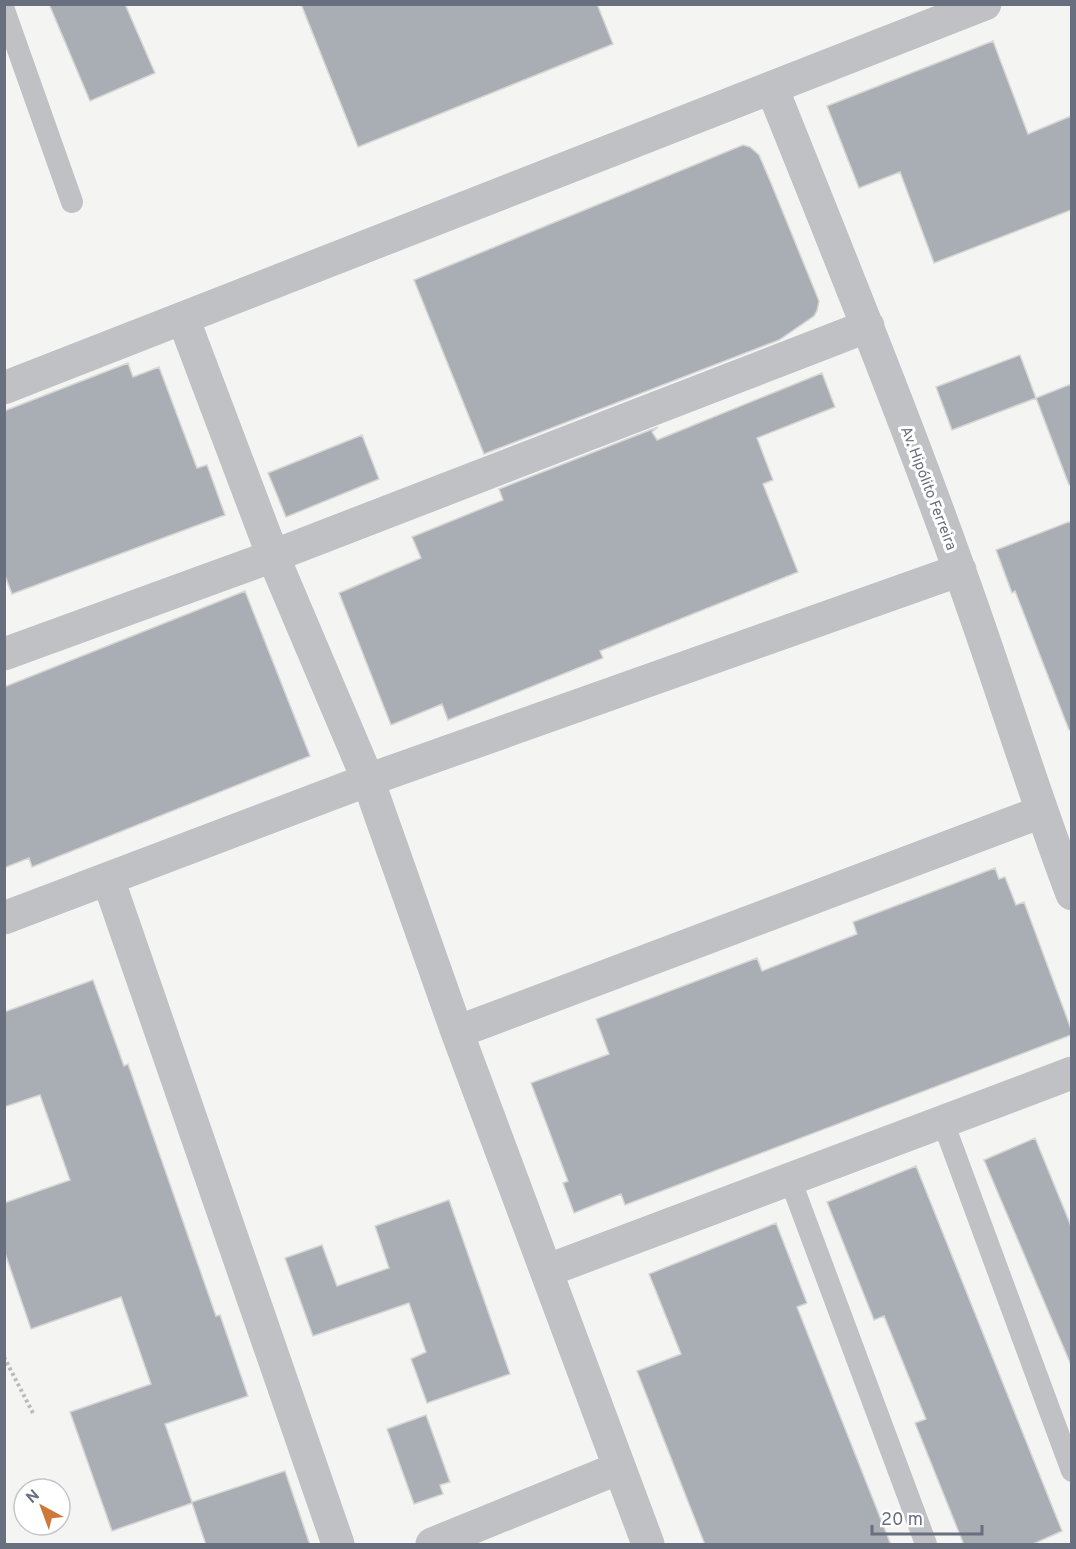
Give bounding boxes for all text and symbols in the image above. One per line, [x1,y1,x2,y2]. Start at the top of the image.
street label: Av. Hipólito Ferreira [895,424,960,553]
north arrow [12,1477,72,1537]
text: N [23,1486,44,1509]
scale bar [872,1498,982,1536]
text: 20 m [881,1509,923,1532]

